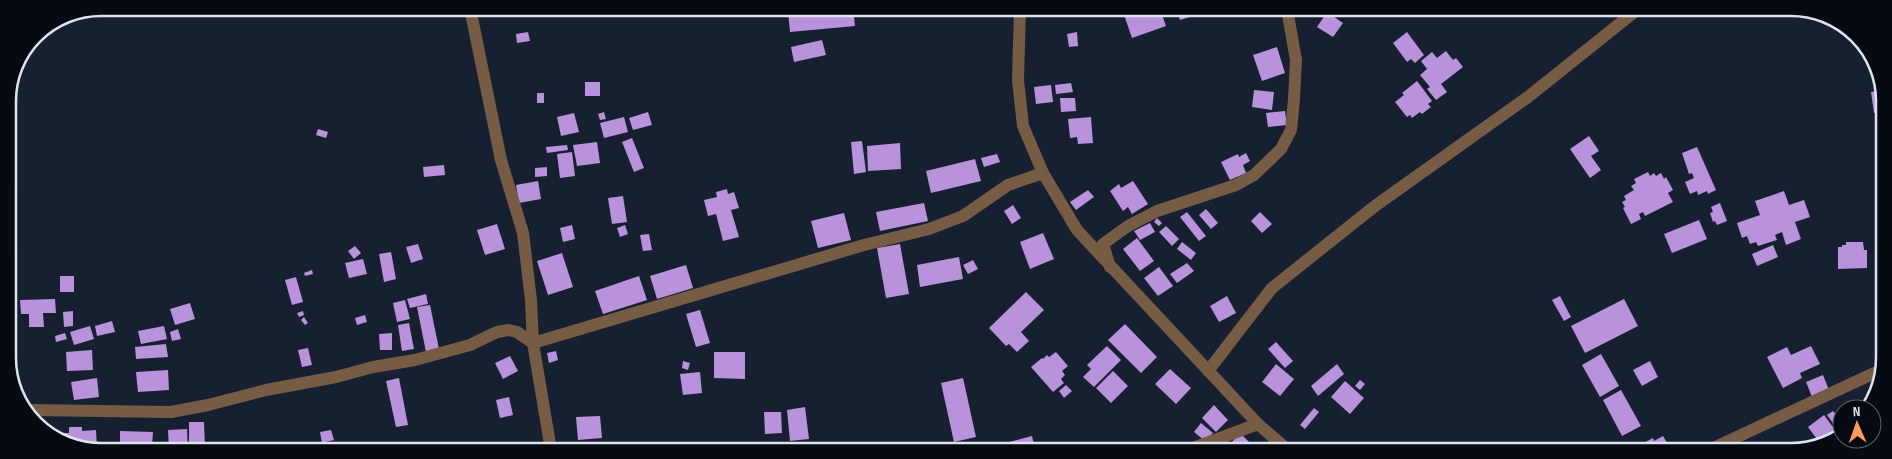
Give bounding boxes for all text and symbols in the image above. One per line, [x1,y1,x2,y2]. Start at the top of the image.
north arrow [1832,399,1882,449]
text: N [1853,403,1861,420]

